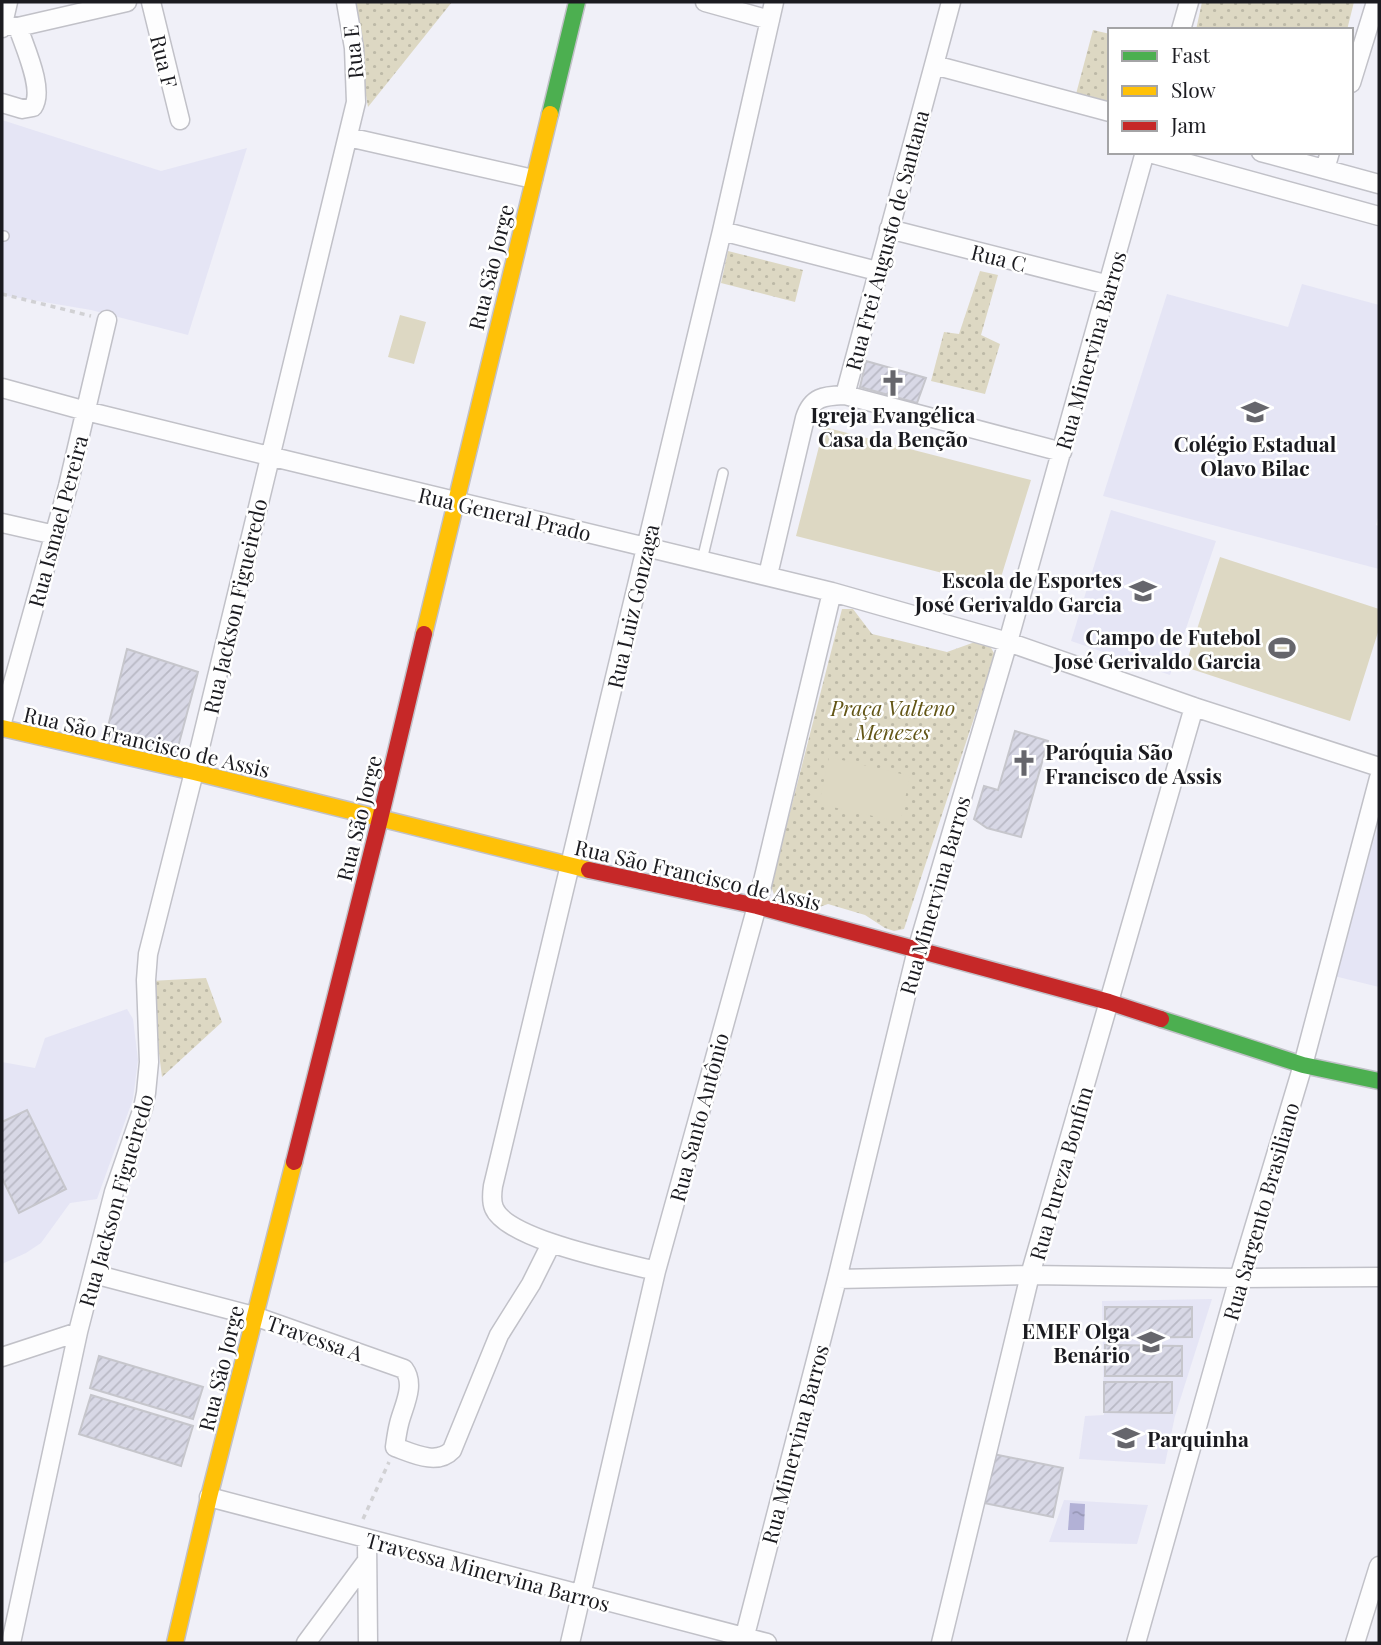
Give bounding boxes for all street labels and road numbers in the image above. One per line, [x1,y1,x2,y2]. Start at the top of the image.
street label: Rua E [335,24,369,80]
street label: Rua F [145,32,185,90]
street label: Rua Frei Augusto de Santana [838,106,934,373]
street label: Rua São Jorge [461,201,519,333]
street label: Rua C [969,237,1029,277]
street label: Rua Minervina Barros [1048,247,1132,453]
street label: Rua Ismael Pereira [21,431,94,610]
street label: Rua General Prado [416,479,594,547]
street label: Rua Jackson Figueiredo [196,496,272,716]
street label: Rua Luiz Gonzaga [599,521,665,691]
street label: Rua São Francisco de Assis [21,699,273,783]
street label: Rua São Jorge [329,752,387,884]
street label: Rua Minervina Barros [892,792,976,998]
street label: Rua São Francisco de Assis [572,832,824,916]
street label: Rua Santo Antônio [662,1029,734,1205]
street label: Rua Pureza Bonfim [1022,1083,1098,1263]
street label: Rua Jackson Figueiredo [71,1090,159,1310]
street label: Rua Sargento Brasiliano [1215,1099,1305,1323]
street label: Rua São Jorge [191,1302,249,1434]
street label: Travessa A [263,1307,368,1367]
street label: Rua Minervina Barros [754,1341,834,1547]
street label: Travessa Minervina Barros [363,1525,613,1617]

